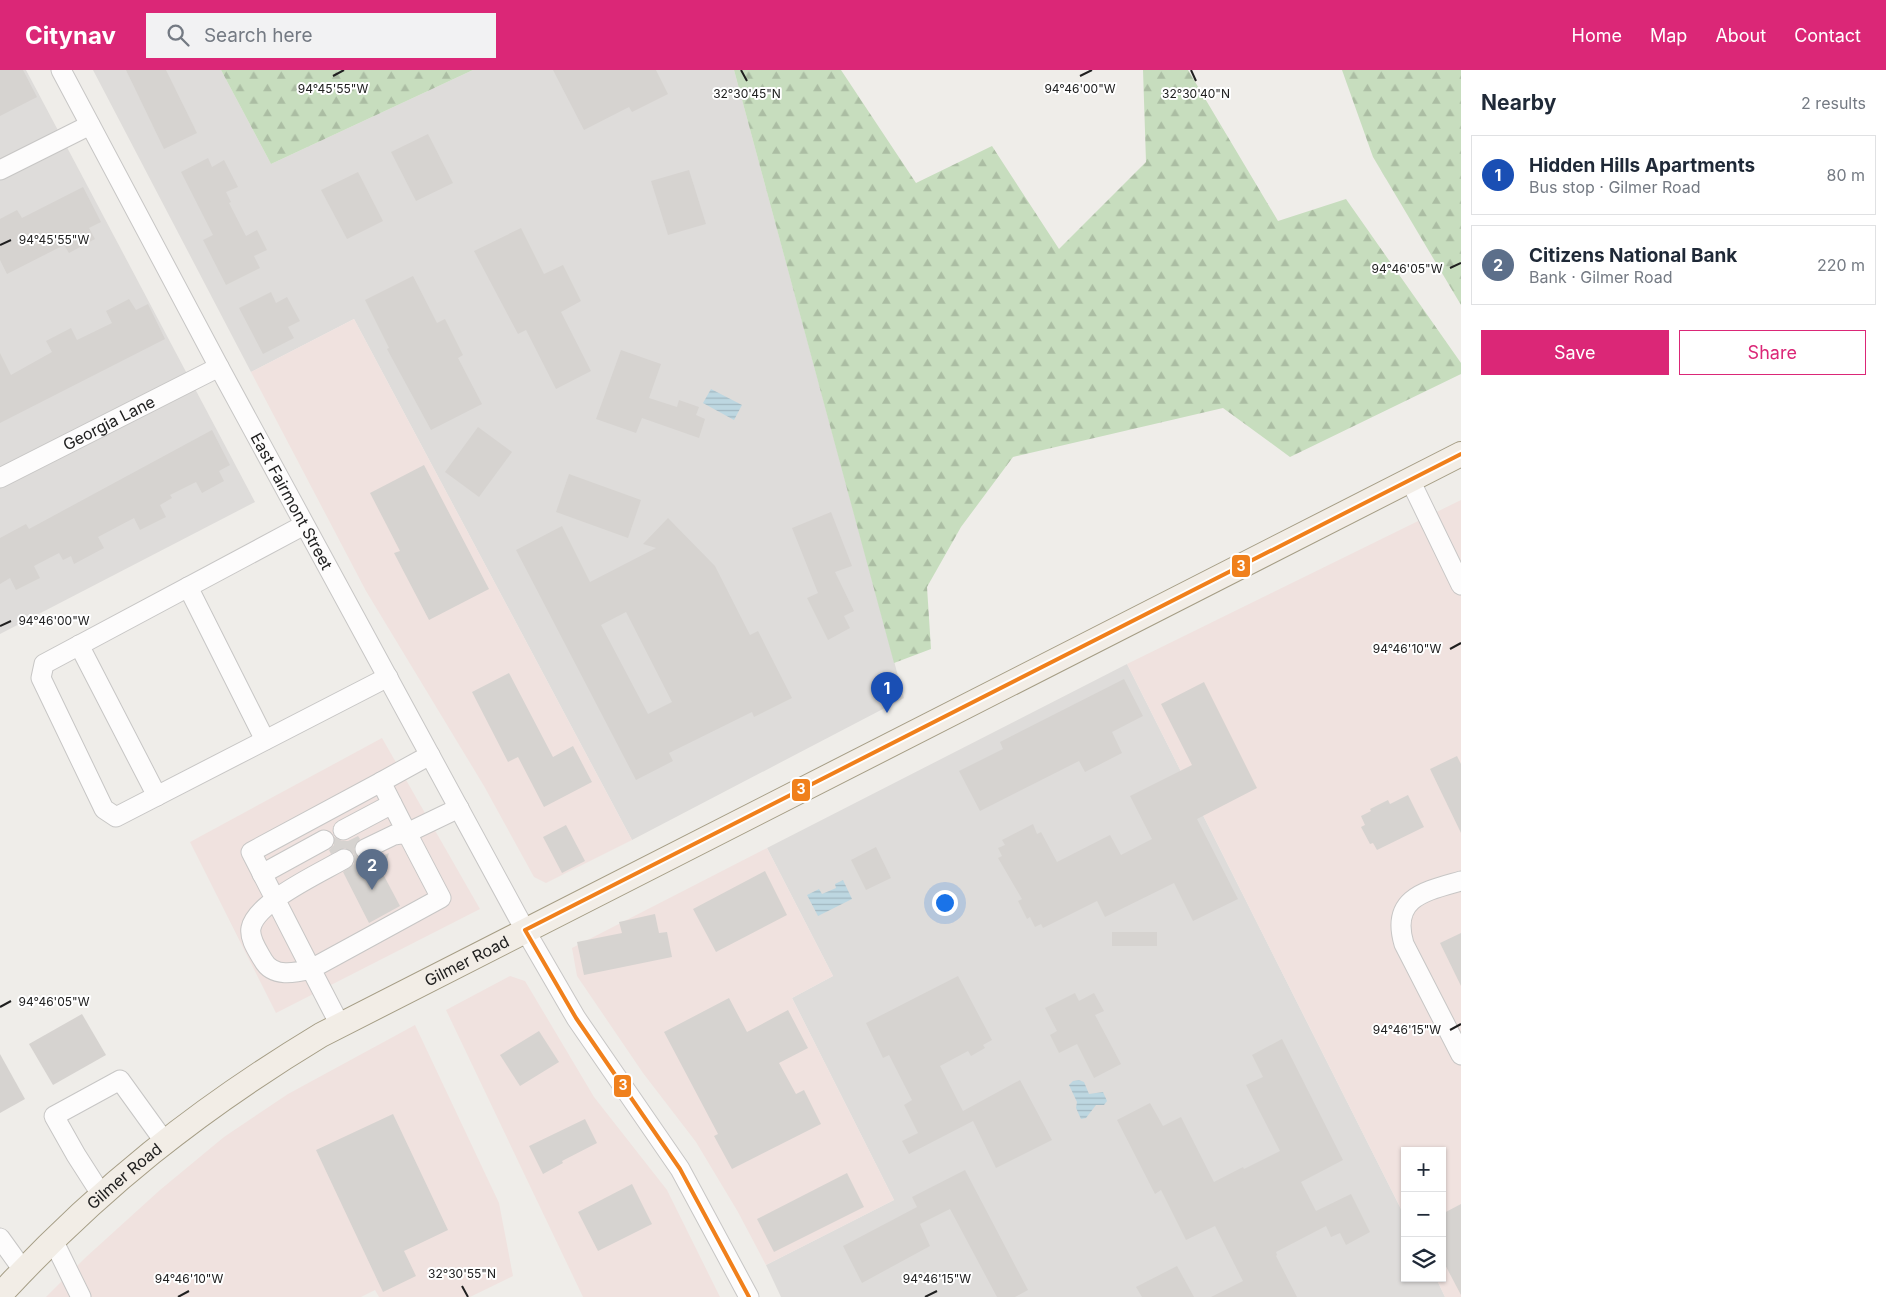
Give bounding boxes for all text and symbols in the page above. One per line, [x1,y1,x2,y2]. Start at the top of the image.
search box [146,13,496,58]
text: Citynav [25,21,116,50]
icon: search [164,21,192,49]
text: Search here [204,24,313,47]
text: Home [1572,25,1622,46]
text: Map [1650,25,1687,46]
text: About [1715,25,1766,46]
text: Contact [1794,25,1861,46]
text: 94°45'55"W [298,81,368,96]
text: 94°46'00"W [1044,81,1116,96]
text: 32°30'45"N [713,86,781,101]
text: 32°30'40"N [1162,86,1230,101]
text: Nearby [1481,90,1556,115]
text: 2 results [1801,93,1866,113]
text: Hidden Hills Apartments [1529,154,1755,177]
text: 1 [1495,165,1501,185]
text: 80 m [1826,165,1865,185]
text: Bus stop · Gilmer Road [1529,177,1701,197]
text: 94°45'55"W [19,232,89,247]
text: Citizens National Bank [1529,244,1737,267]
text: 2 [1493,255,1503,275]
text: 220 m [1817,255,1865,275]
text: 94°46'05"W [1372,261,1443,276]
text: Bank · Gilmer Road [1529,267,1672,287]
button: Save [1481,330,1669,375]
button: Share [1679,330,1866,375]
street label: Georgia Lane [59,391,158,455]
street label: East Fairmont Street [247,429,337,573]
line badge: 3 [1231,554,1251,578]
text: 3 [1236,557,1246,574]
text: 94°46'00"W [18,613,90,628]
text: 94°46'10"W [1373,641,1441,656]
pin: 1 [871,672,903,713]
line badge: 3 [791,778,811,802]
text: 3 [796,780,806,797]
pin: 2 [356,849,388,890]
your location [932,890,958,916]
street label: Gilmer Road [421,931,512,991]
text: 94°46'05"W [19,994,90,1009]
text: 94°46'15"W [1373,1022,1441,1037]
line badge: 3 [613,1074,632,1098]
text: 3 [618,1076,628,1093]
street label: Gilmer Road [83,1139,166,1213]
map controls [1401,1147,1446,1282]
button: + [1401,1147,1446,1192]
button: − [1401,1192,1446,1237]
button: layers [1401,1237,1446,1282]
text: 32°30'55"N [428,1266,496,1281]
text: 94°46'10"W [155,1271,223,1286]
text: 94°46'15"W [903,1271,971,1286]

